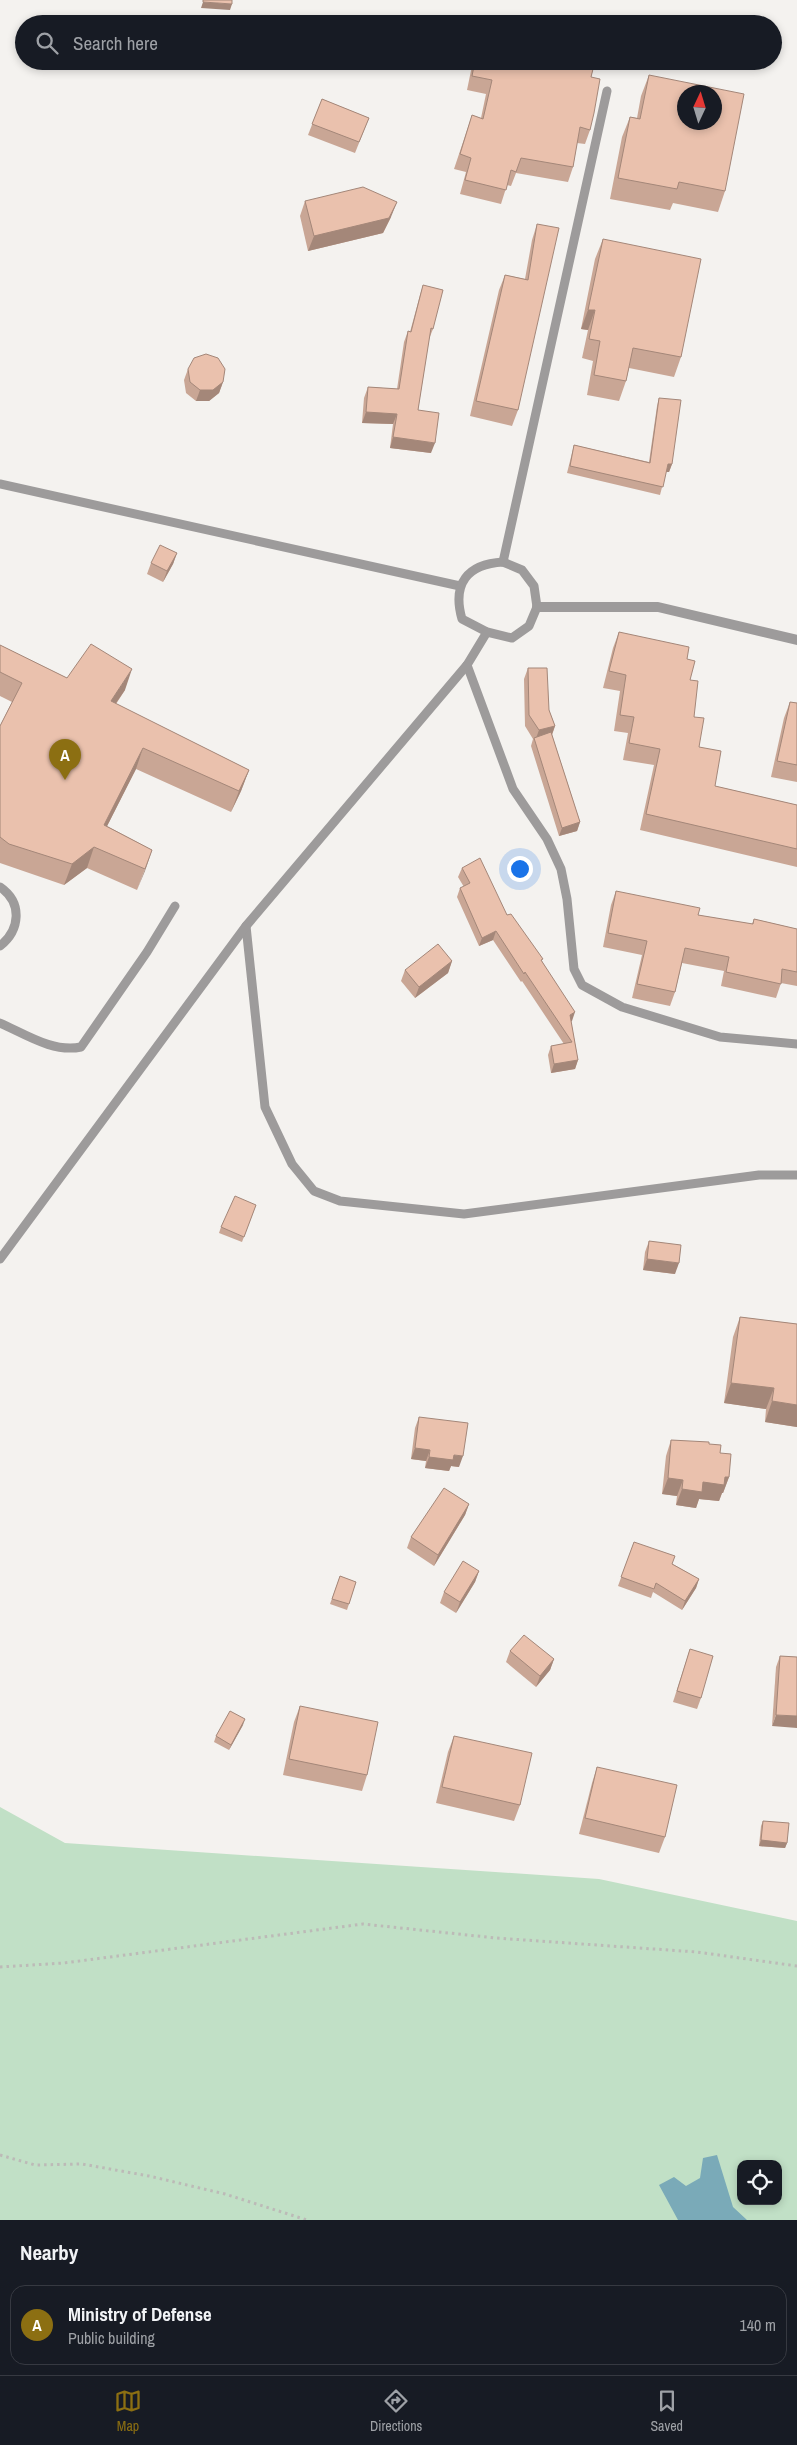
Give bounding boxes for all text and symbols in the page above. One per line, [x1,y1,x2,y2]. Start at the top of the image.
search box [15,15,782,70]
icon: search [33,29,61,57]
text: Search here [73,30,158,56]
north arrow [677,85,722,130]
pin: A [49,739,81,780]
your location [507,856,533,882]
map controls [737,2160,782,2205]
button: locate [737,2160,782,2205]
text: Nearby [20,2238,78,2267]
text: Ministry of Defense [68,2301,212,2327]
text: A [32,2314,42,2336]
text: 140 m [740,2314,776,2336]
text: Public building [68,2327,155,2349]
tab: Map [114,2387,142,2435]
tab: Directions [370,2387,422,2435]
tab: Saved [650,2387,683,2435]

